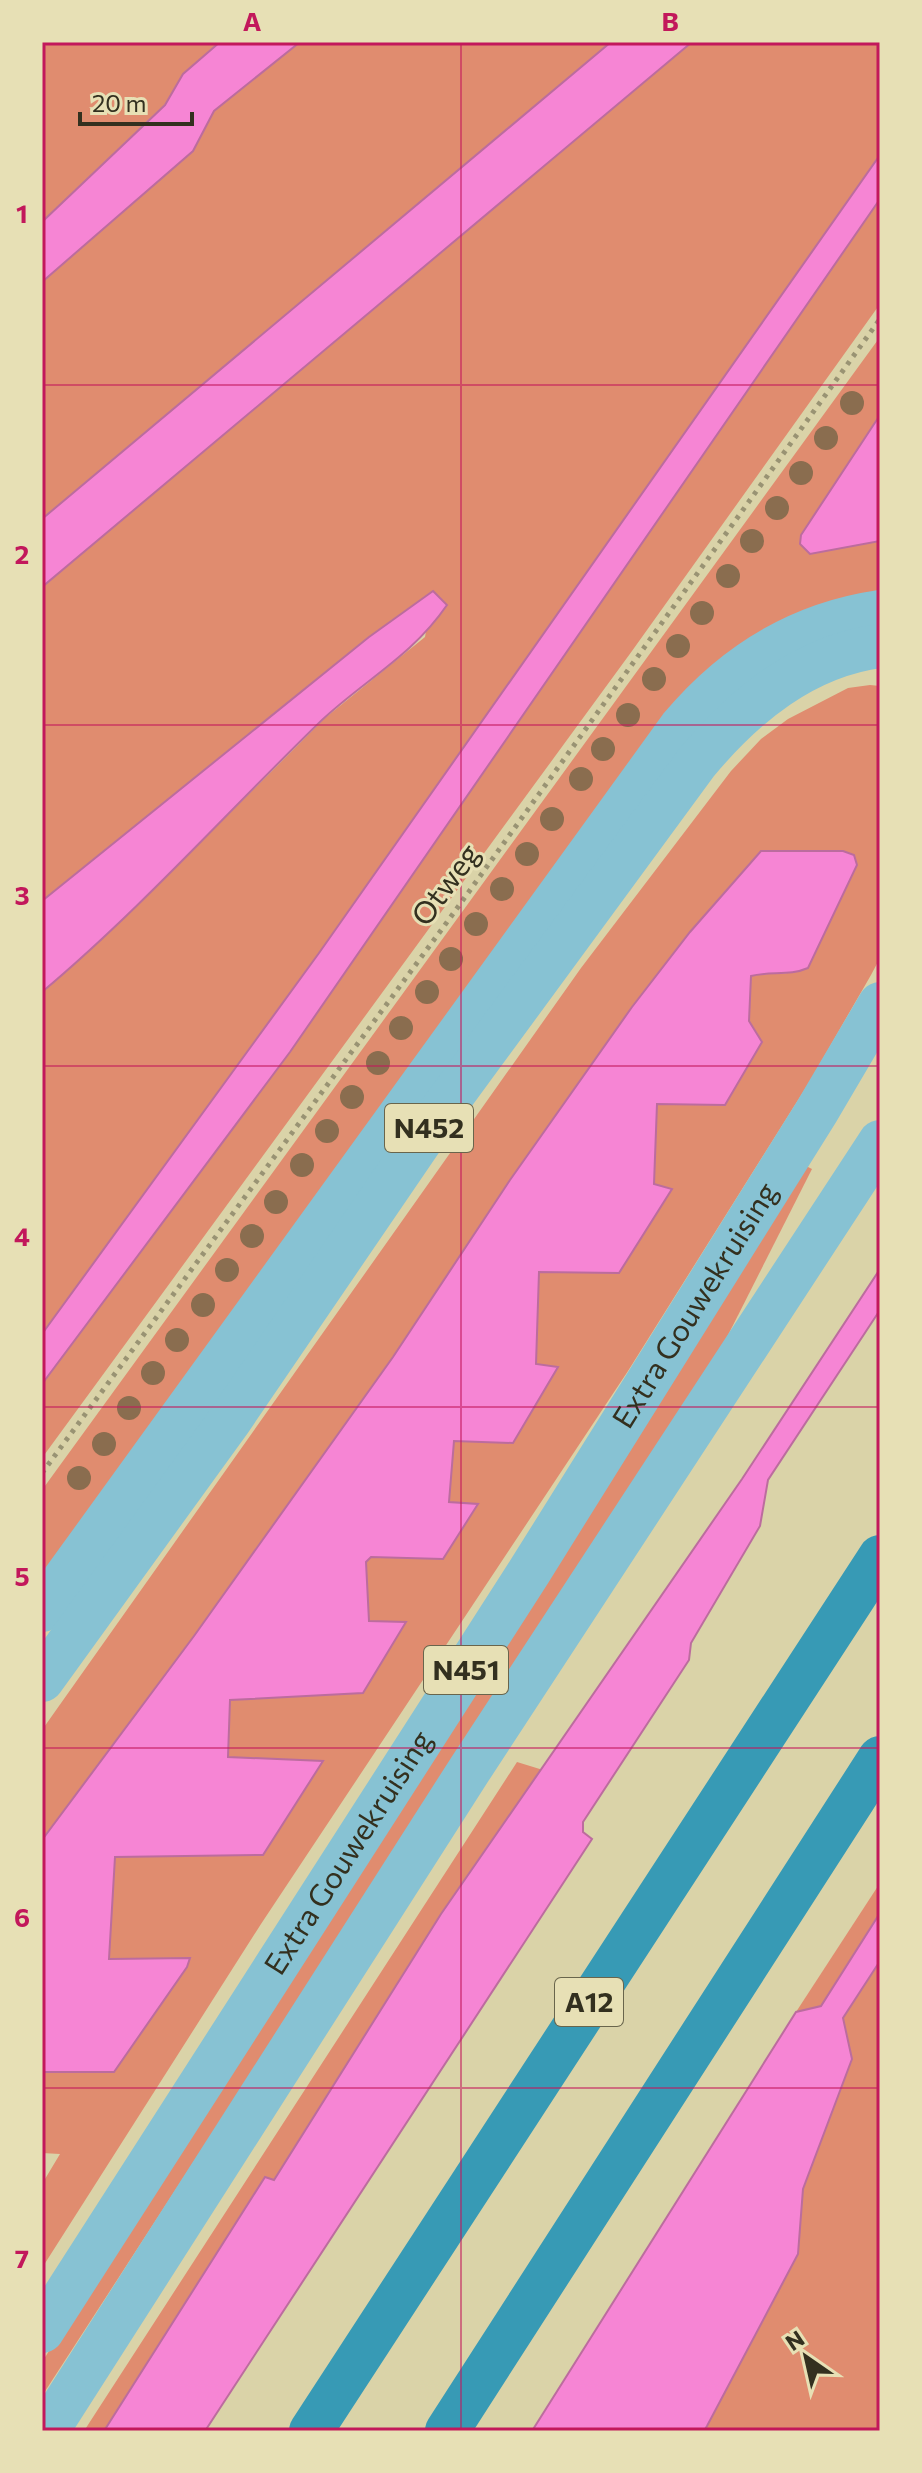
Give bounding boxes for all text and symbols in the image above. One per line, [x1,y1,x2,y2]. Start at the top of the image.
text: A [243,5,262,36]
text: B [661,5,679,36]
scale bar [80,76,192,126]
text: 20 m [92,88,146,117]
text: 1 [16,197,28,228]
text: 2 [15,538,29,569]
street label: Otweg [402,835,486,932]
text: 3 [14,879,30,910]
road number: N452 [385,1104,473,1152]
street label: Extra Gouwekruising [603,1174,784,1434]
text: 4 [14,1220,30,1251]
text: 5 [14,1560,30,1591]
road number: N451 [424,1646,508,1694]
street label: Extra Gouwekruising [255,1723,439,1981]
text: 6 [14,1901,30,1932]
road number: A12 [555,1978,623,2026]
text: 7 [15,2242,29,2273]
north arrow [766,2317,846,2397]
text: N [780,2324,809,2356]

